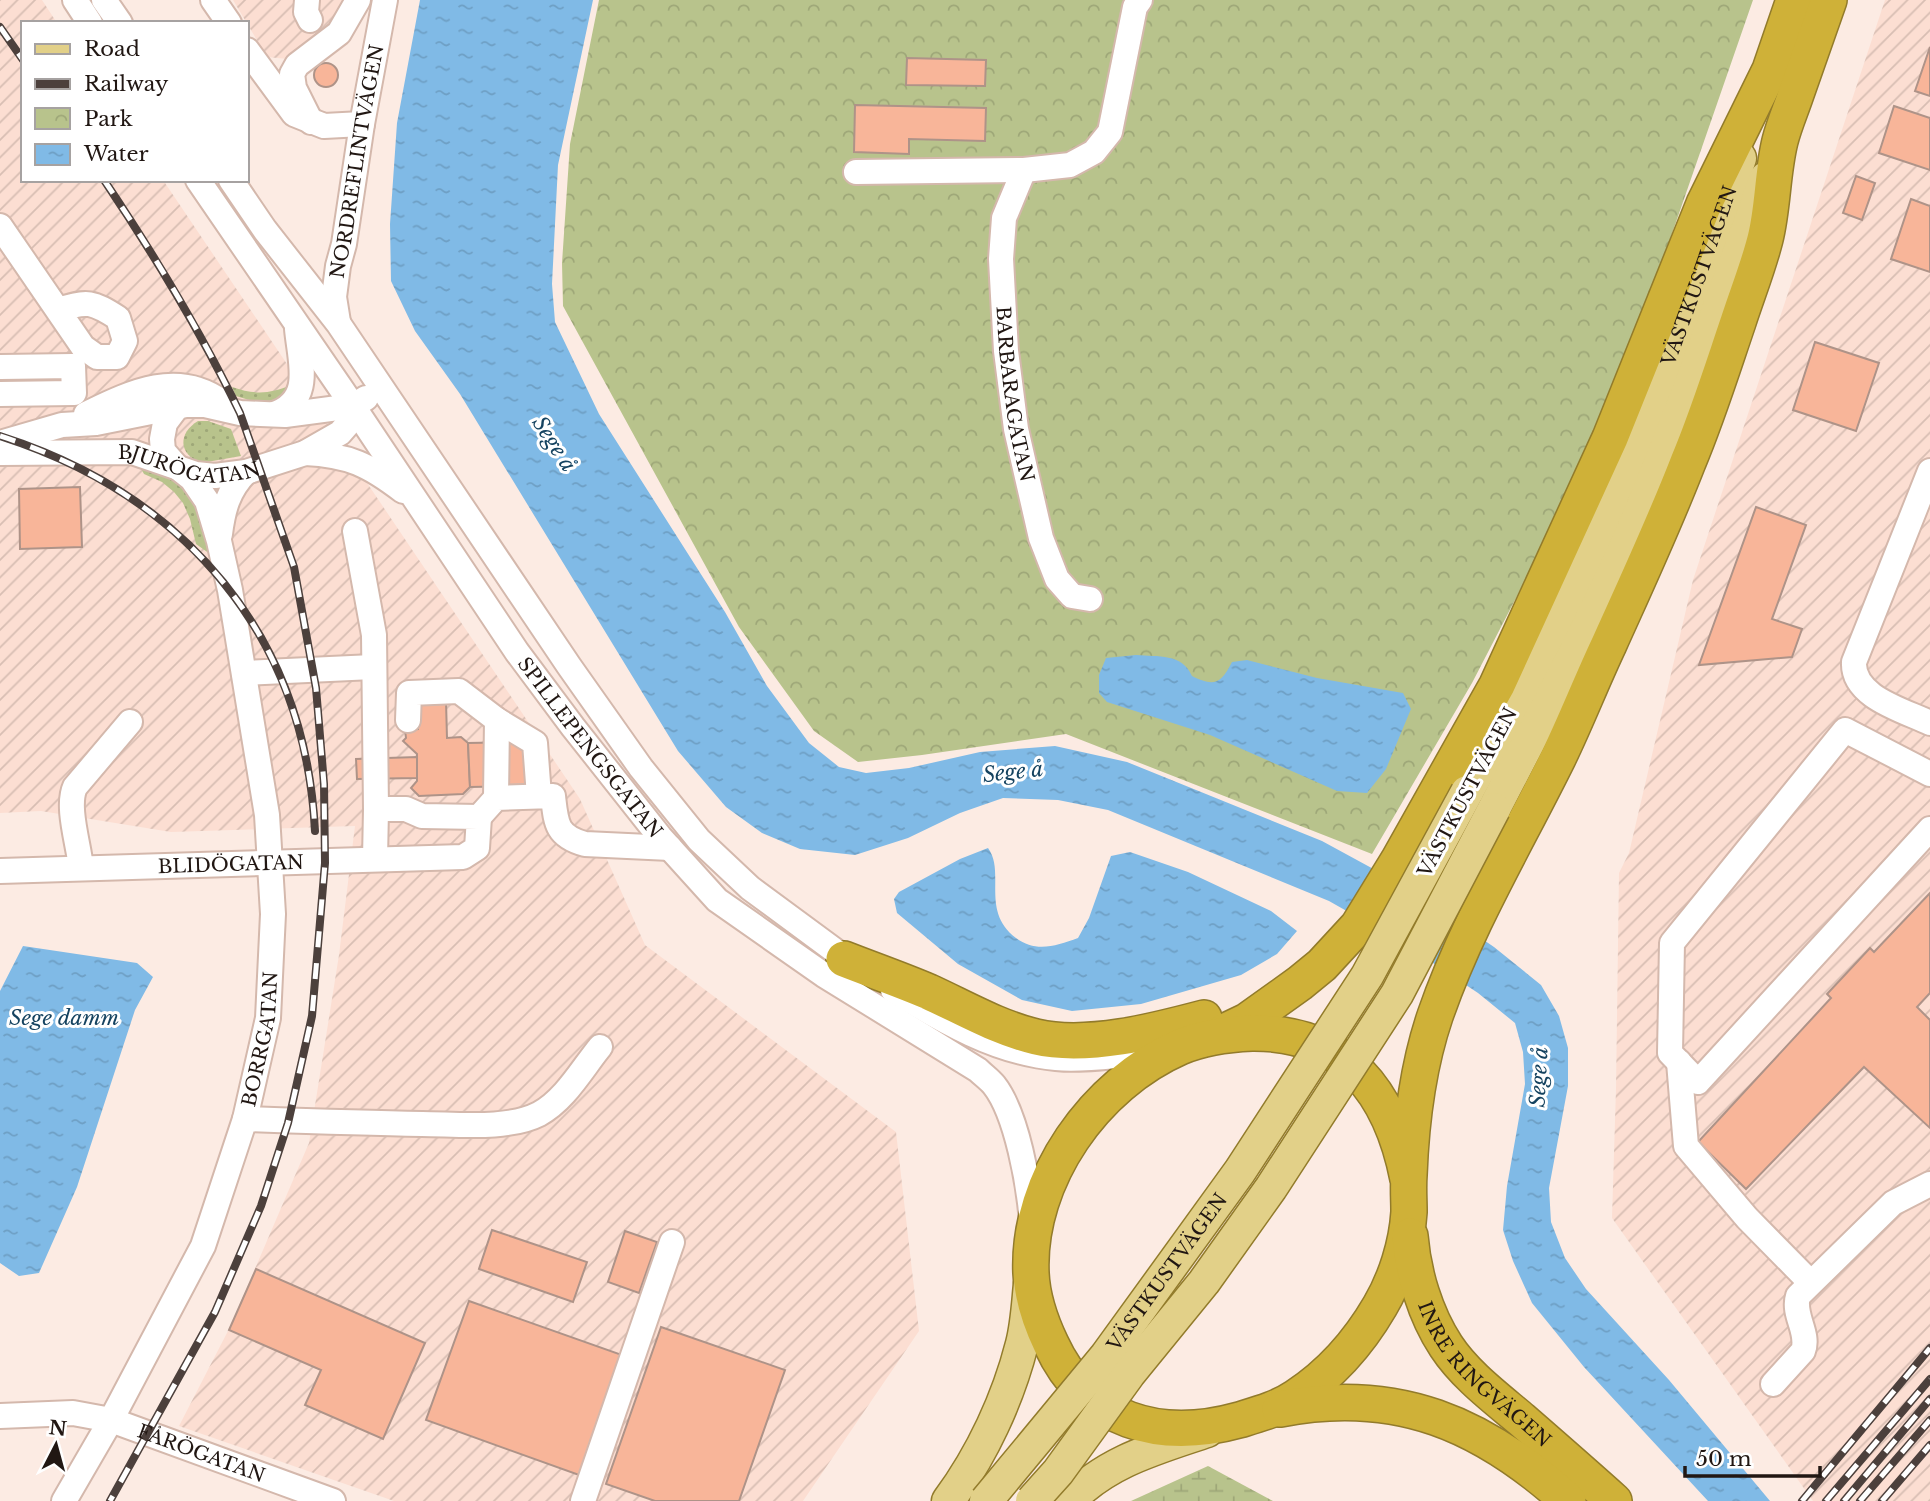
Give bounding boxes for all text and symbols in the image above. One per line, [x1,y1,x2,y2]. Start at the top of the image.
legend [21,21,248,182]
text: Road [84,36,140,62]
street label: NORDREFLINTVÄGEN [326,43,389,280]
text: Railway [84,71,169,97]
text: Park [84,106,133,132]
text: Water [83,141,148,167]
street label: VÄSTKUSTVÄGEN [1656,183,1742,370]
street label: BARBARAGATAN [992,305,1039,484]
water label: Sege å [527,411,581,477]
street label: BJURÖGATAN [118,441,263,488]
street label: SPILLEPENGSGATAN [513,653,667,843]
street label: VÄSTKUSTVÄGEN [1412,703,1522,882]
water label: Sege å [981,756,1045,788]
street label: BLIDÖGATAN [157,851,304,878]
street label: BORRGATAN [237,971,282,1109]
water label: Sege damm [9,1005,119,1031]
water label: Sege å [1524,1046,1554,1108]
street label: VÄSTKUSTVÄGEN [1102,1189,1232,1356]
street label: INRE RINGVÄGEN [1413,1298,1556,1452]
north arrow [21,1410,91,1480]
text: N [48,1416,68,1441]
street label: FÅRÖGATAN [134,1420,268,1487]
scale bar [1685,1434,1820,1478]
text: 50 m [1696,1446,1752,1472]

